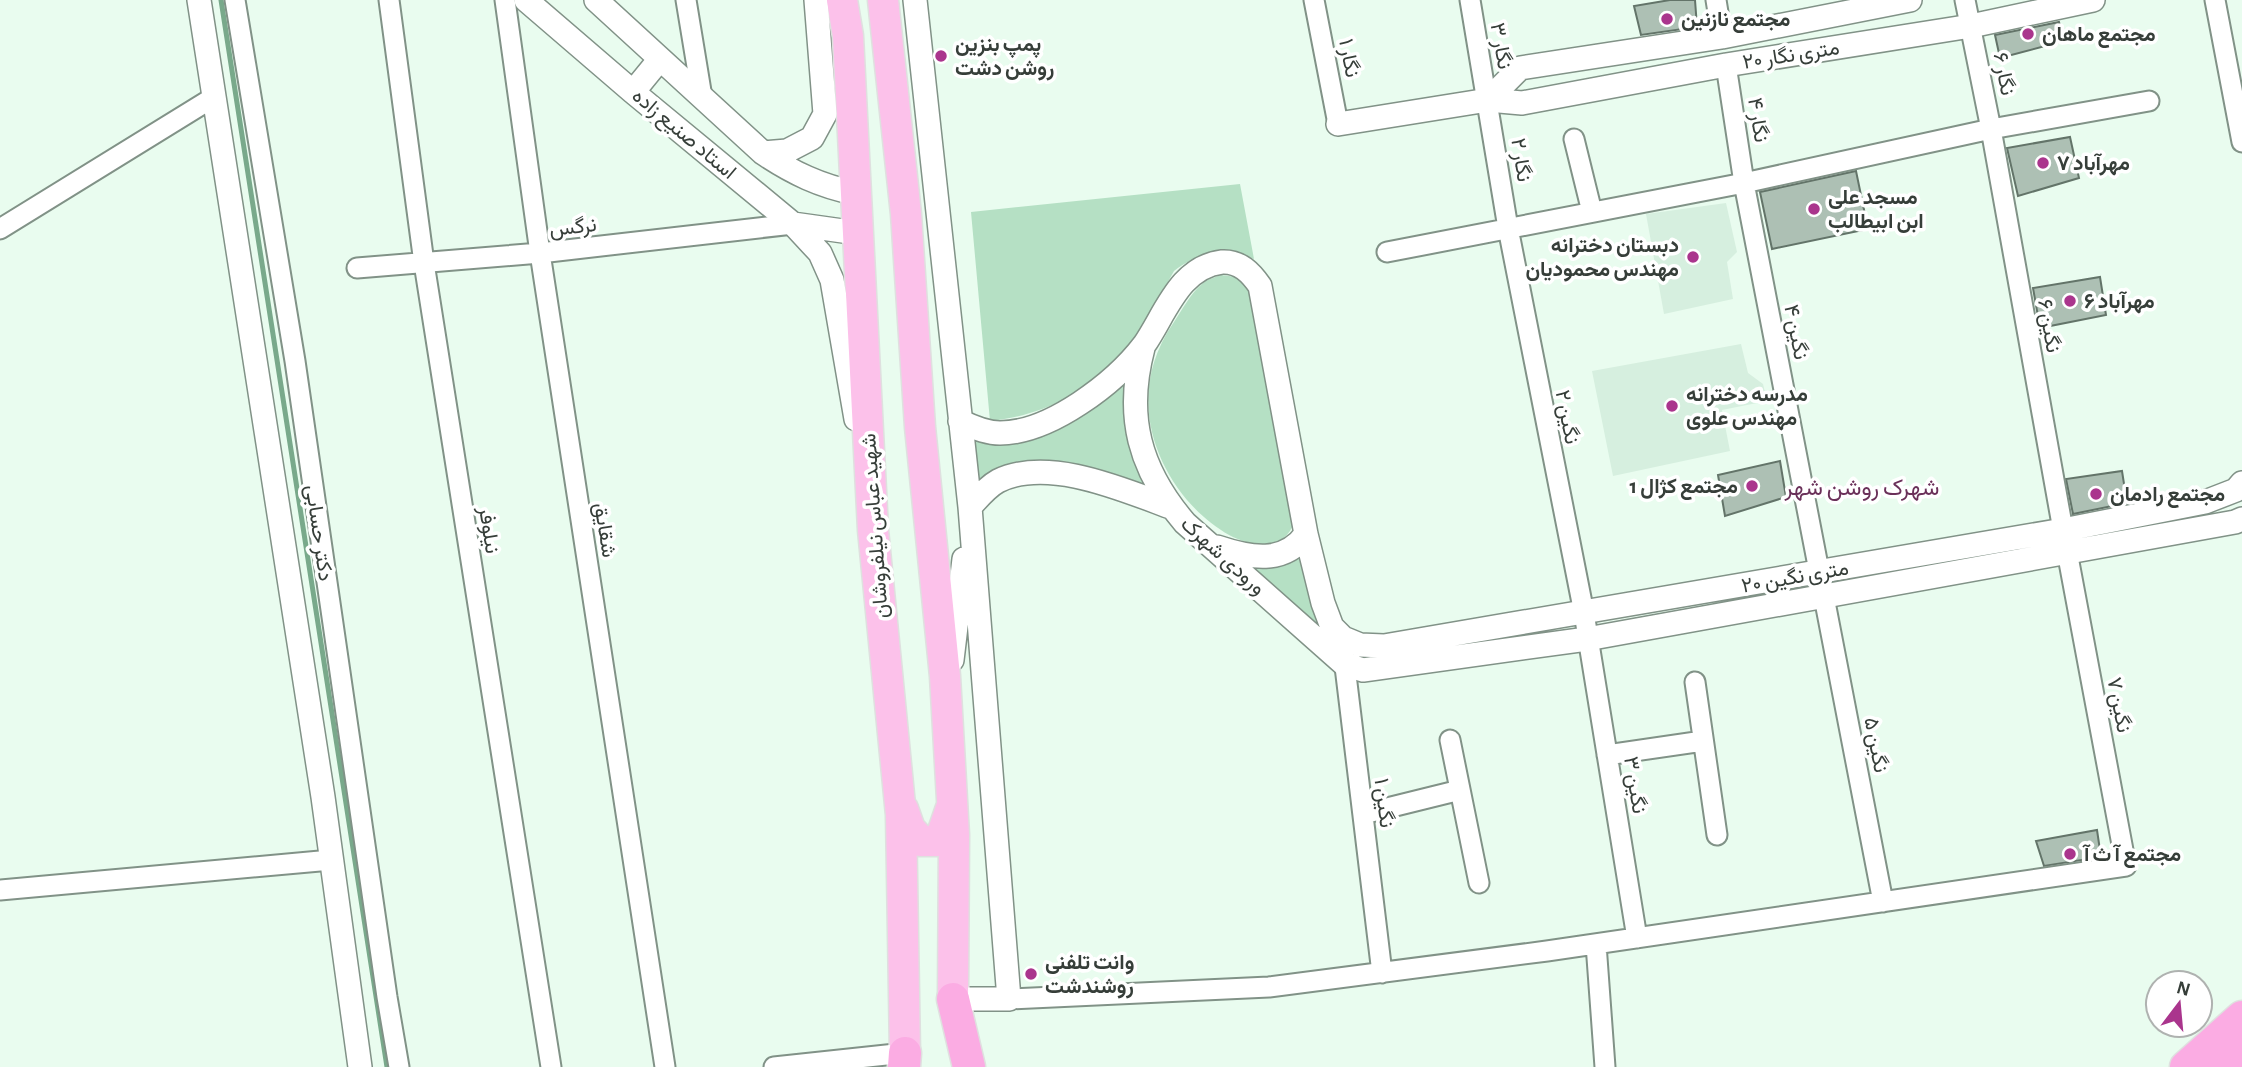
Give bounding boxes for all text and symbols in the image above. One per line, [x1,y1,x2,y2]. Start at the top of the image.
place label: مجتمع نازنین [1681,9,1790,33]
marker: مجتمع نازنین [1659,11,1675,27]
street label: نگار ۳ [1485,21,1515,71]
place label: مجتمع ماهان [2042,24,2156,48]
marker: مجتمع ماهان [2020,26,2036,42]
place label: پمپ بنزین روشن دشت [955,34,1054,81]
street label: نگار ۱ [1333,37,1363,79]
street label: ۲۰ متری نگار [1741,37,1841,75]
marker: پمپ بنزین روشن دشت [933,48,949,64]
street label: نگار ۶ [1988,51,2018,98]
street label: استاد صنیع زاده [626,85,740,186]
street label: نگار ۴ [1742,96,1772,144]
street label: نگار ۲ [1505,137,1535,184]
place label: مهرآباد ۷ [2057,153,2130,176]
marker: مهرآباد ۷ [2035,155,2051,171]
place label: مسجد علی ابن ابیطالب [1828,187,1924,233]
marker: مسجد علی ابن ابیطالب [1806,201,1822,217]
street label: نرگس [548,214,598,242]
place label: دبستان دخترانه مهندس محمودیان [1525,235,1679,282]
marker: دبستان دخترانه مهندس محمودیان [1685,249,1701,265]
place label: مهرآباد ۶ [2084,291,2155,314]
marker: مهرآباد ۶ [2062,293,2078,309]
street label: نگین ۶ [2033,298,2064,355]
street label: نگین ۴ [1779,303,1812,362]
place label: مدرسه دخترانه مهندس علوی [1686,384,1808,431]
street label: نگین ۲ [1550,388,1583,446]
marker: مدرسه دخترانه مهندس علوی [1664,398,1680,414]
street label: شهید عباس نیلفروشان [858,433,894,619]
place label: مجتمع کژال 1 [1630,476,1738,500]
district label: شهرک روشن شهر [1783,477,1940,502]
marker: مجتمع کژال 1 [1744,478,1760,494]
street label: دکتر حسابی [300,483,336,583]
place label: مجتمع رادمان [2110,484,2225,508]
marker: مجتمع رادمان [2088,486,2104,502]
street label: شقایق [589,501,620,559]
street label: نیلوفر [473,504,503,555]
street label: ورودی شهرک [1175,513,1269,601]
street label: ۲۰ متری نگین [1740,557,1851,599]
street label: نگین ۷ [2102,675,2135,735]
street label: نگین ۵ [1859,715,1892,775]
street label: نگین ۳ [1619,755,1650,815]
street label: نگین ۱ [1370,777,1397,829]
place label: مجتمع آ ث آ [2082,844,2181,868]
marker: مجتمع آ ث آ [2062,846,2078,862]
place label: وانت تلفنی روشندشت [1045,952,1134,999]
marker: وانت تلفنی روشندشت [1023,966,1039,982]
north arrow [2144,969,2214,1039]
text: N [2174,978,2192,1000]

